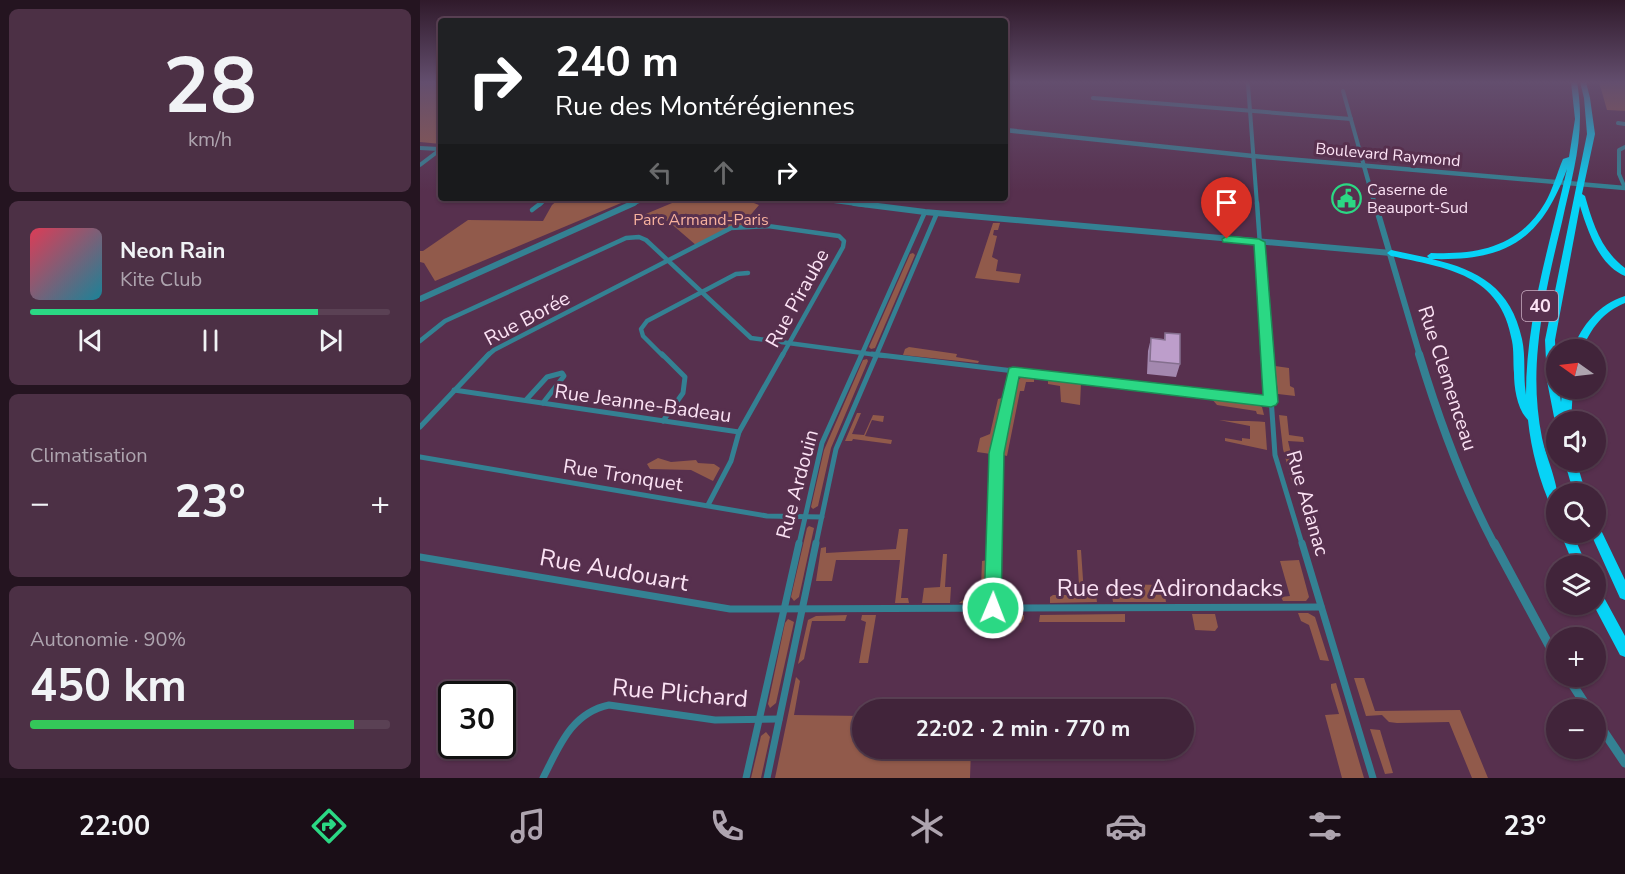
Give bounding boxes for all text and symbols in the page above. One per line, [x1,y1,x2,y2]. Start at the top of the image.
text: 28 [163,33,257,140]
text: 240 m [555,34,679,91]
icon: right [456,42,534,120]
text: Rue des Montérégiennes [555,88,855,125]
text: km/h [188,126,232,153]
street label: Boulevard Raymond [1314,138,1461,172]
icon: left [644,156,677,189]
icon: ahead [707,156,740,189]
icon: right [770,156,803,189]
pin [1201,177,1252,239]
place label: Caserne de Beauport-Sud [1367,179,1468,219]
public building icon: Caserne de Beauport-Sud [1330,182,1362,214]
icon: arrive [1210,186,1243,219]
park label: Parc Armand-Paris [633,209,769,231]
text: Neon Rain [120,236,225,266]
street label: Rue Piraube [759,244,836,352]
text: Kite Club [120,266,202,293]
street label: Rue Borée [480,285,575,352]
road number: 40 [1522,291,1558,321]
street label: Rue Clemenceau [1411,302,1484,454]
icon: previous [74,324,107,357]
icon: pause [194,324,227,357]
icon: next [314,324,347,357]
north arrow [1546,339,1606,399]
map controls [1546,339,1606,759]
street label: Rue Jeanne-Badeau [553,378,733,429]
button: sound [1546,411,1606,471]
street label: Rue Ardouin [770,427,825,542]
text: Climatisation [30,442,148,469]
street label: Rue Adanac [1280,447,1335,559]
street label: Rue Tronquet [561,453,686,498]
text: 23° [174,472,246,533]
text: − [30,481,50,526]
text: + [370,481,390,526]
button: search [1546,483,1606,543]
street label: Rue Audouart [537,541,692,599]
button: layers [1546,555,1606,615]
street label: Rue des Adirondacks [1057,572,1283,604]
position arrow [961,576,1025,640]
text: Autonomie · 90% [30,626,186,653]
button: + [1546,627,1606,687]
text: 450 km [30,656,187,717]
street label: Rue Plichard [611,671,749,715]
speed limit sign: 30 [438,681,516,759]
button: − [1546,699,1606,759]
text: 22:02 · 2 min · 770 m [916,714,1130,744]
icon: directions [308,805,350,847]
icon: music [507,805,549,847]
icon: phone [706,805,748,847]
icon: climate [906,805,948,847]
icon: car [1105,805,1147,847]
icon: filters [1304,805,1346,847]
text: 22:00 [79,808,150,845]
text: 23° [1504,808,1546,845]

